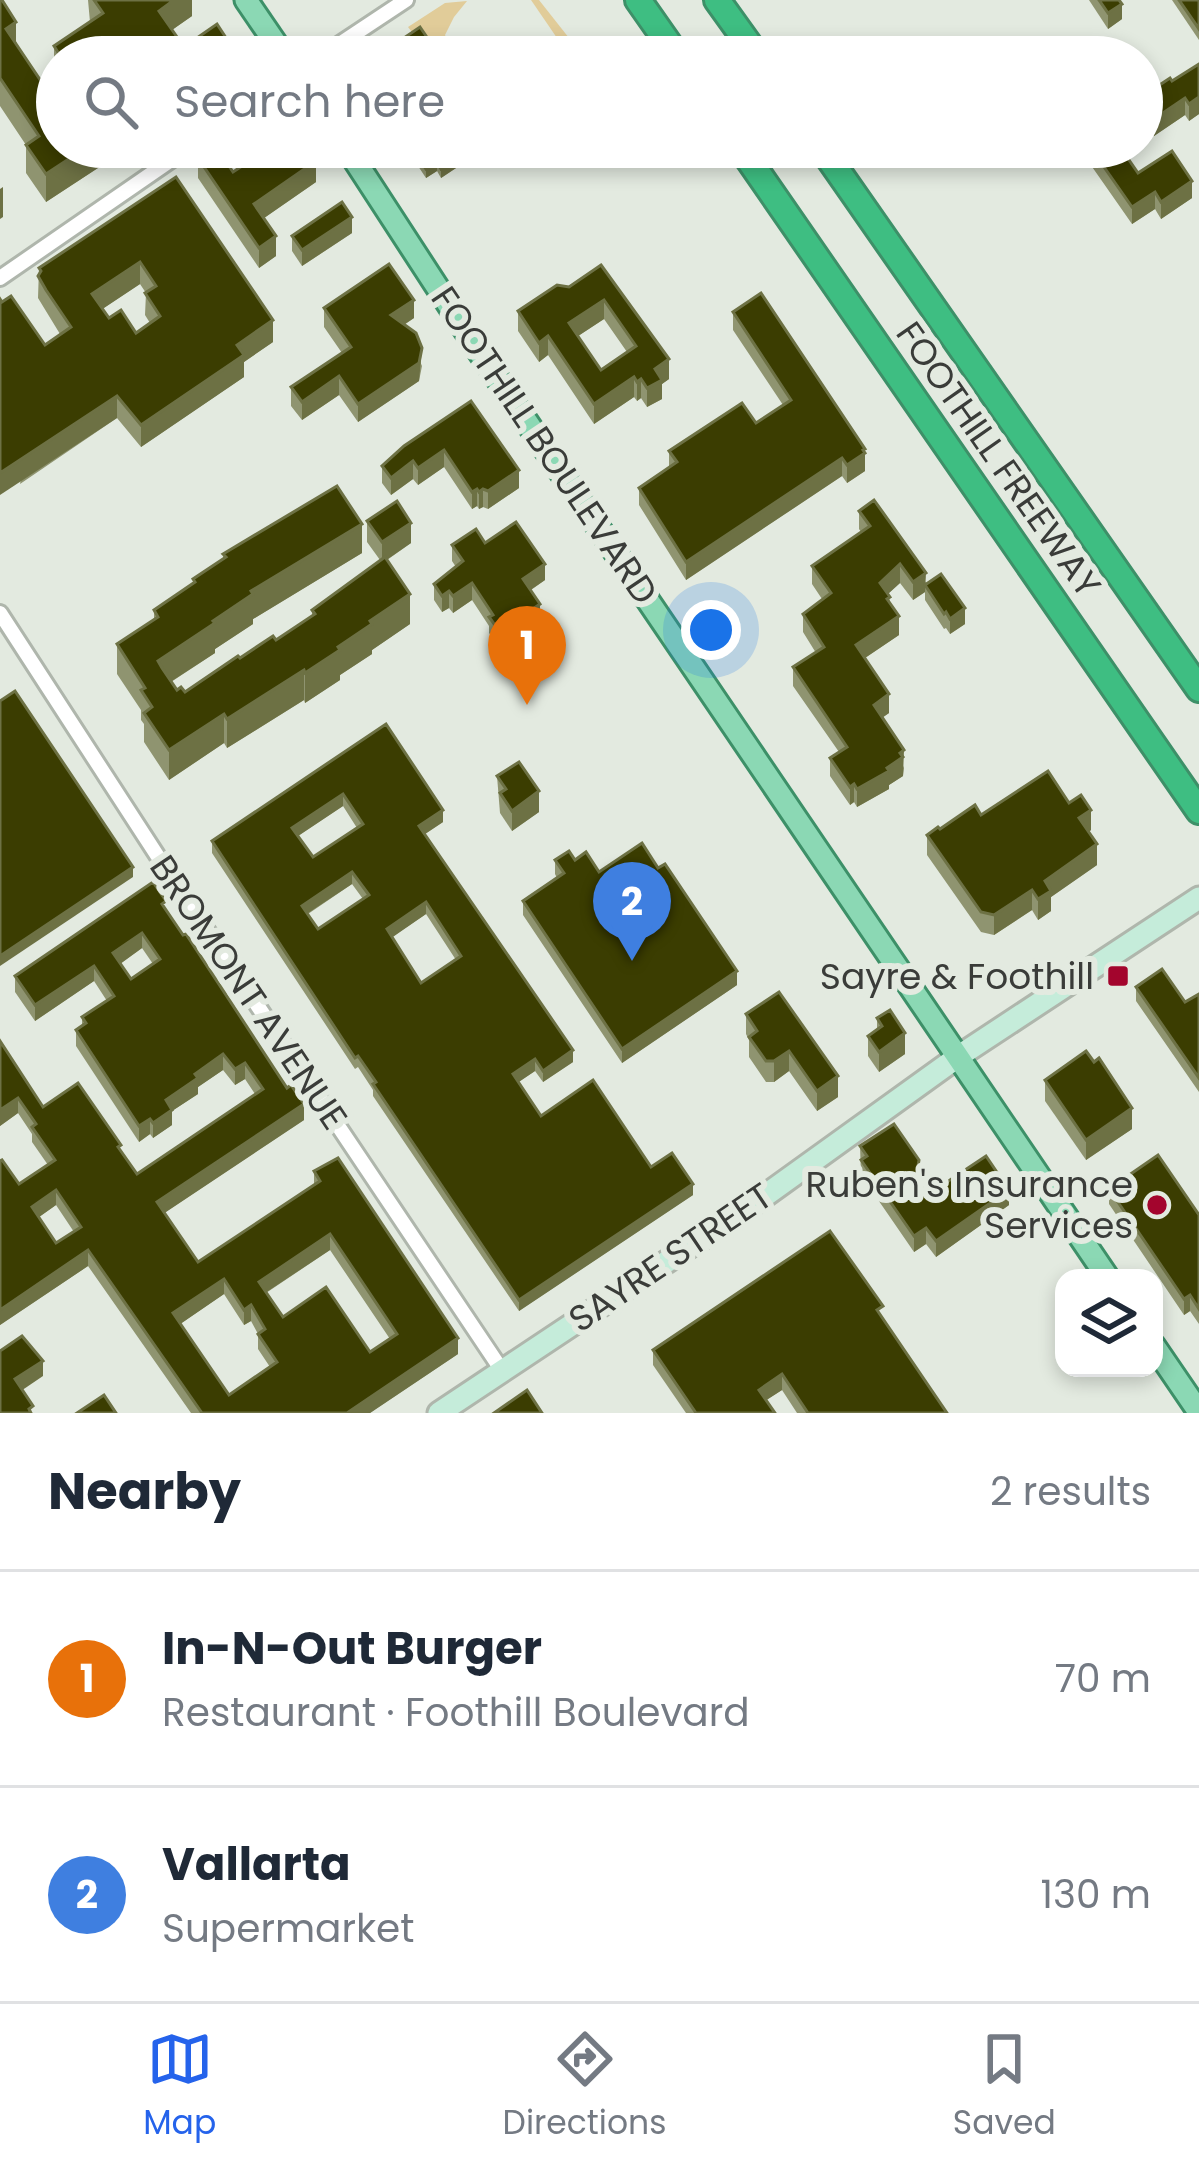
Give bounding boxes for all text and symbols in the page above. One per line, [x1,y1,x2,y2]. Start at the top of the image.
search box [36,36,1163,168]
icon: search [78,69,144,135]
text: Search here [174,70,445,133]
street label: FOOTHILL BOULEVARD [419,276,670,614]
street label: FOOTHILL FREEWAY [884,311,1113,607]
your location [681,600,741,660]
pin: 1 [488,606,566,705]
street label: BROMONT AVENUE [138,845,360,1140]
pin: 2 [593,862,671,961]
place label: Sayre & Foothill [820,951,1094,1002]
marker: Sayre & Foothill [1105,963,1131,989]
place label: Ruben's Insurance Services [806,1159,1133,1251]
street label: SAYRE STREET [558,1170,782,1344]
marker: Ruben's Insurance Services [1144,1192,1170,1218]
map controls [1055,1269,1163,1377]
button: layers [1055,1269,1163,1377]
text: Nearby [48,1455,241,1527]
text: 2 results [990,1464,1151,1519]
text: In-N-Out Burger [162,1617,542,1680]
text: 1 [80,1651,94,1706]
text: 70 m [1055,1651,1151,1706]
text: Restaurant · Foothill Boulevard [162,1685,750,1740]
text: Vallarta [162,1833,351,1896]
text: 2 [76,1867,98,1922]
text: 130 m [1040,1867,1151,1922]
text: Supermarket [162,1901,415,1956]
tab: Map [143,2026,216,2148]
tab: Directions [503,2026,666,2148]
tab: Saved [953,2026,1056,2148]

